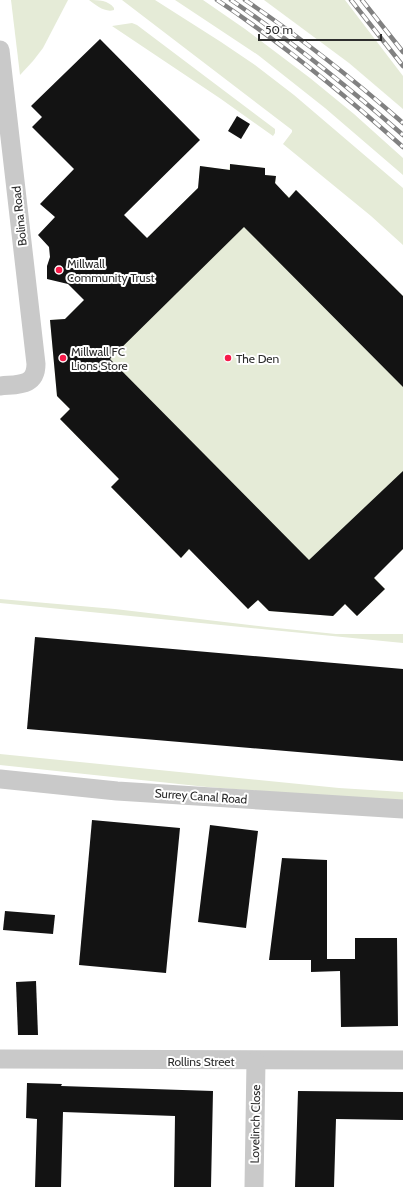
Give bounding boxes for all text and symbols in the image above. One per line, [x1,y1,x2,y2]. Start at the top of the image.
scale bar [259,16,381,42]
text: 50 m [265,22,293,37]
street label: Bolina Road [8,185,30,247]
place label: Millwall Community Trust [67,256,155,285]
marker: Millwall Community Trust [54,265,64,275]
place label: Millwall FC Lions Store [71,344,128,373]
place label: The Den [236,351,279,366]
marker: Millwall FC Lions Store [58,353,68,363]
marker: The Den [223,353,233,363]
street label: Surrey Canal Road [154,785,248,807]
street label: Rollins Street [167,1054,235,1069]
street label: Lovelinch Close [247,1084,263,1164]

